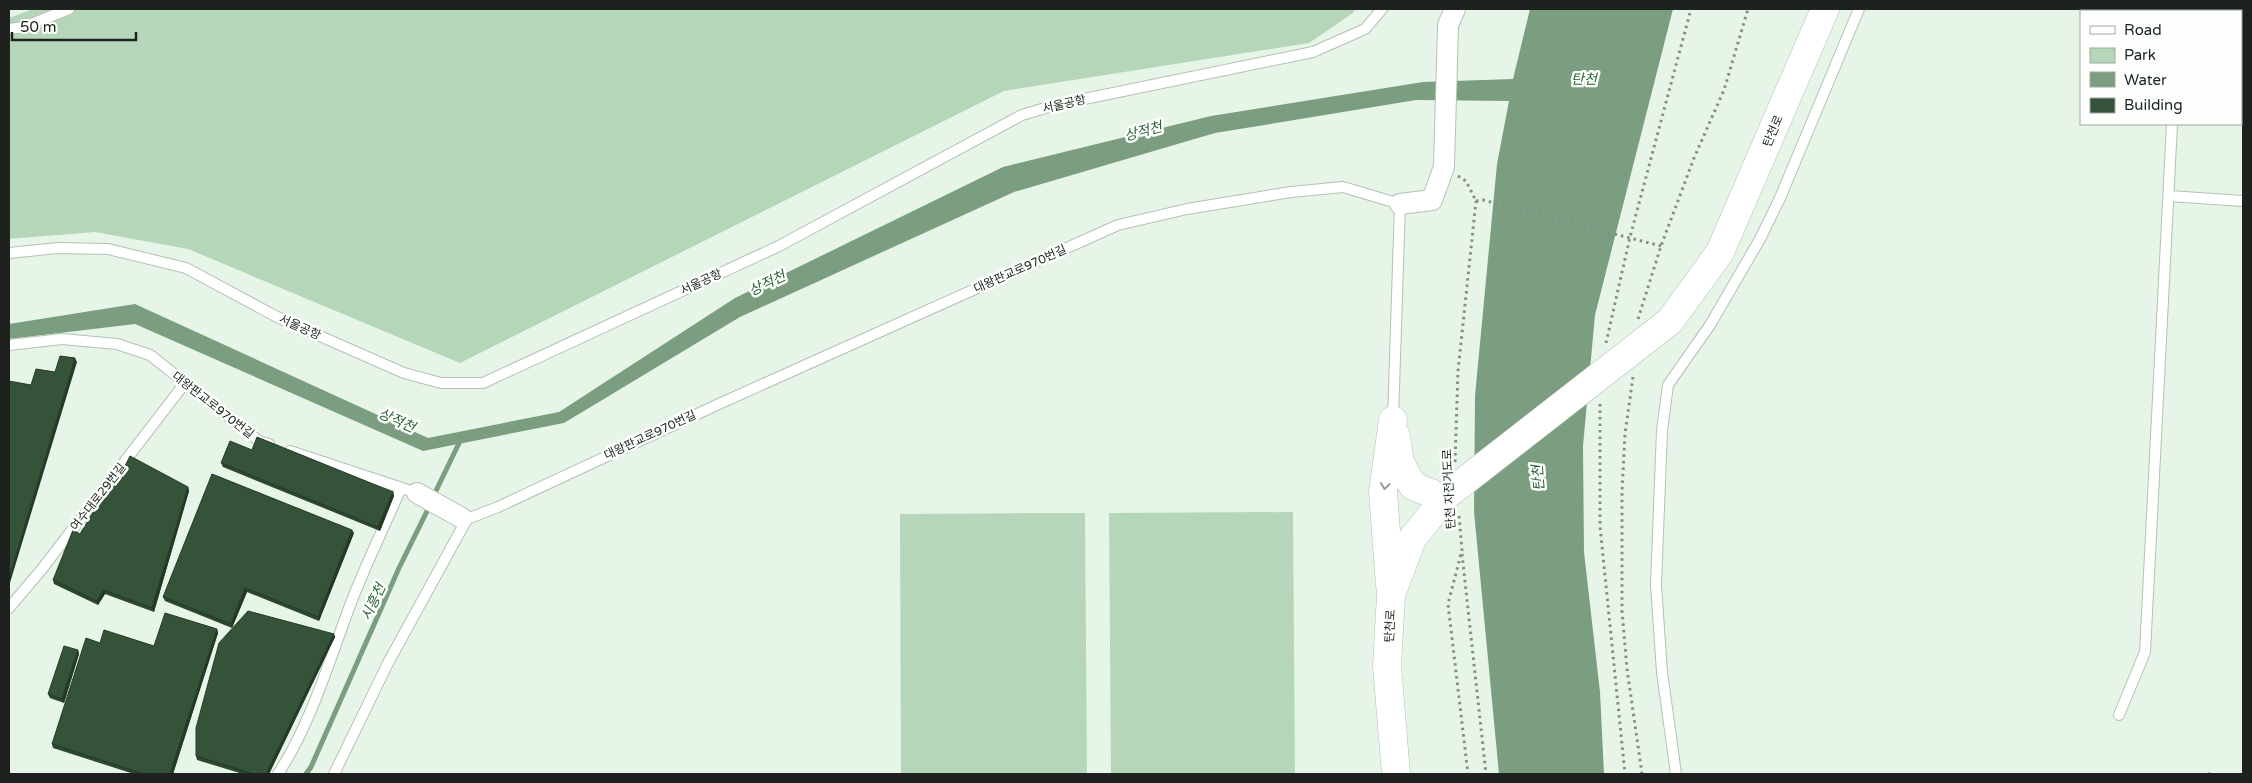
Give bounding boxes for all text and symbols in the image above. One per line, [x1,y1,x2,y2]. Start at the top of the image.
scale bar [12,10,136,42]
legend [2080,10,2242,125]
text: 50 m [20,18,57,36]
text: Road [2124,21,2162,39]
text: Park [2124,46,2156,64]
water label: 탄천 [1571,71,1598,88]
text: Water [2124,71,2167,89]
street label: 서울공항 [1041,92,1087,116]
text: Building [2124,96,2183,114]
street label: 탄천로 [1760,113,1786,149]
water label: 상적천 [1122,118,1165,145]
street label: 대왕판교로970번길 [972,242,1068,296]
street label: 서울공항 [678,266,724,298]
water label: 상적천 [746,267,789,300]
street label: 서울공항 [277,312,323,342]
street label: 대왕판교로970번길 [169,369,257,441]
water label: 상적천 [376,405,419,437]
street label: 대왕판교로970번길 [602,408,698,462]
street label: 탄천 자전거도로 [1440,448,1458,530]
street label: 여수대로29번길 [67,461,129,533]
water label: 탄천 [1529,463,1548,492]
one-way arrow [1380,482,1391,490]
water label: 시흥천 [358,580,390,623]
street label: 탄천로 [1382,609,1398,643]

